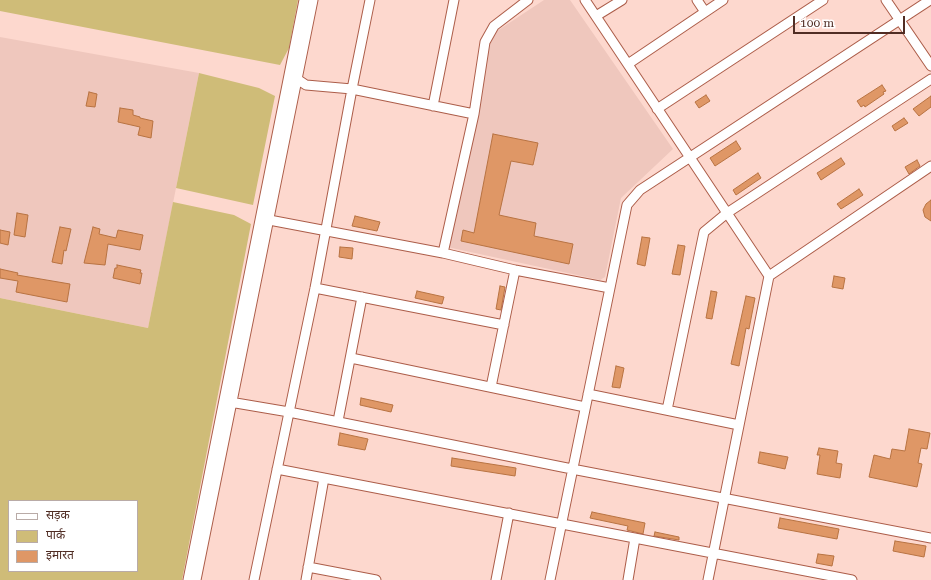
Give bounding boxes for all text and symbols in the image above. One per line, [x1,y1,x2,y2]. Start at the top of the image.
scale bar [795,8,907,34]
text: 100 m [800,16,834,30]
legend [8,500,138,572]
text: सड़क [46,508,70,522]
text: पार्क [46,528,65,542]
text: इमारत [46,548,74,562]

